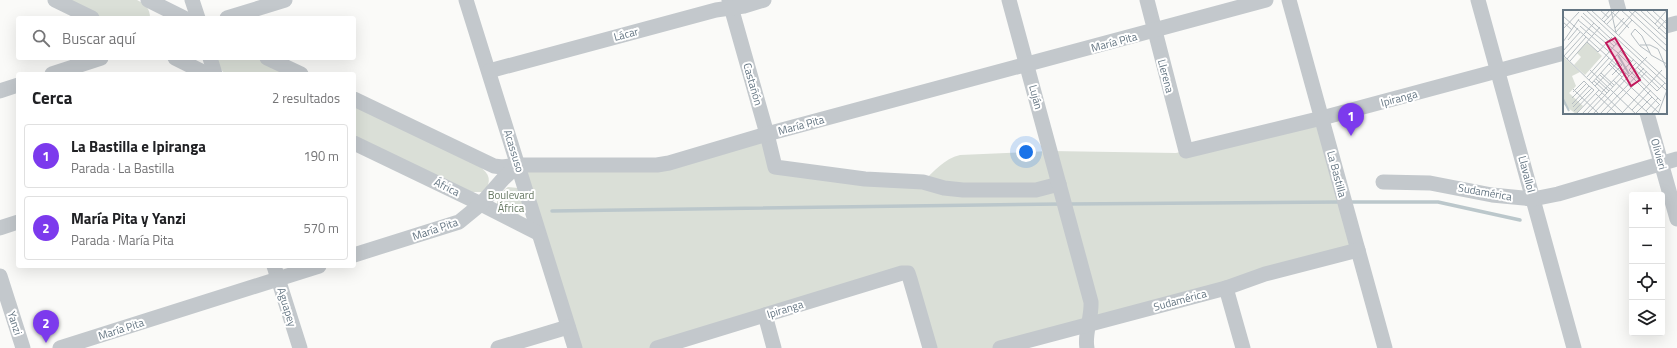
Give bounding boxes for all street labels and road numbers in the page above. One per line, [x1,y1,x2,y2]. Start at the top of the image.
street label: Lácar [612,23,640,45]
street label: María Pita [1089,28,1139,56]
street label: Llerena [1154,57,1178,95]
street label: Castañón [739,61,767,107]
street label: Luján [1025,83,1047,111]
street label: Ipiranga [1379,85,1420,111]
street label: María Pita [776,111,826,139]
street label: Acassuso [500,128,528,174]
street label: Olivieri [1647,137,1671,171]
street label: La Bastilla [1323,149,1351,199]
street label: Llavallol [1514,154,1540,194]
street label: África [432,174,463,200]
street label: Sudamérica [1457,179,1514,205]
street label: María Pita [410,214,460,244]
street label: Sudamérica [1152,285,1209,315]
street label: Aguapey [273,286,301,329]
street label: Ipiranga [765,296,806,322]
street label: Yanzi [4,309,26,337]
street label: María Pita [96,314,146,344]

